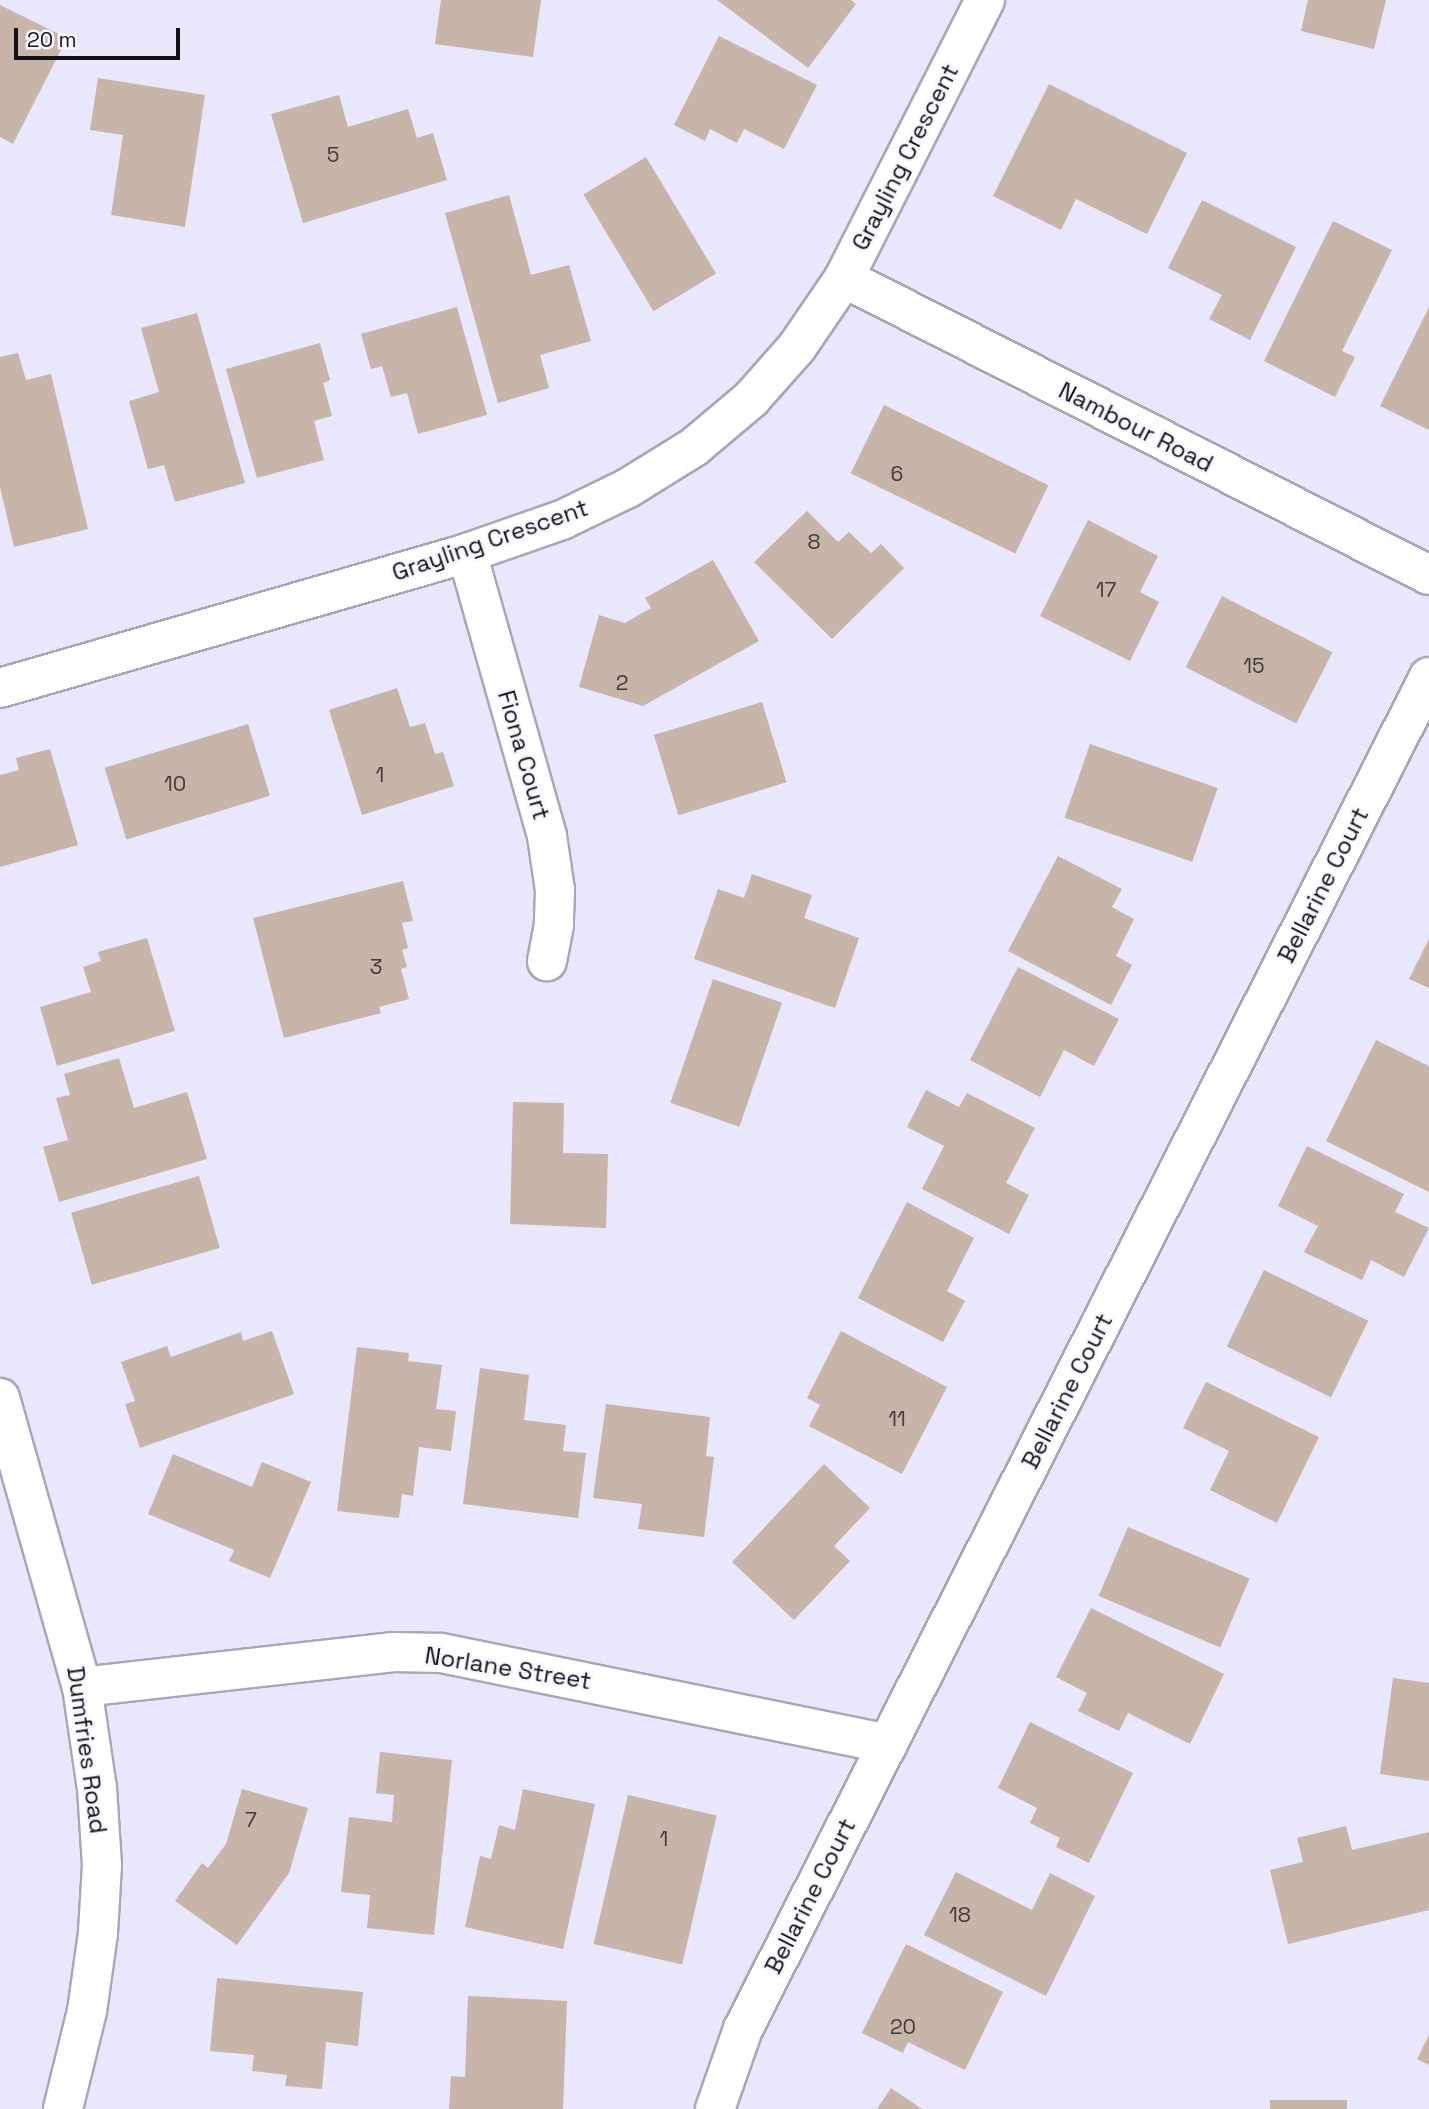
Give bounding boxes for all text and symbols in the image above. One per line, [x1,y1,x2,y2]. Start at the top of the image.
scale bar [18,14,184,58]
text: 20 m [27,26,77,53]
street label: Grayling Crescent [846,59,964,255]
house number: 5 [327,142,339,168]
street label: Nambour Road [1054,376,1218,478]
house number: 6 [891,461,903,487]
street label: Grayling Crescent [388,493,592,587]
house number: 8 [807,529,821,555]
house number: 17 [1096,577,1116,603]
house number: 15 [1243,653,1265,679]
house number: 2 [616,670,628,696]
street label: Fiona Court [492,687,556,823]
house number: 1 [376,762,384,788]
house number: 10 [164,771,186,797]
street label: Bellarine Court [1271,802,1375,968]
house number: 3 [370,954,382,980]
street label: Bellarine Court [1015,1308,1119,1474]
house number: 11 [888,1406,906,1432]
street label: Norlane Street [423,1641,593,1695]
street label: Dumfries Road [61,1665,113,1835]
house number: 7 [245,1807,257,1833]
street label: Bellarine Court [758,1813,862,1979]
house number: 1 [660,1826,668,1852]
house number: 18 [949,1902,971,1928]
house number: 20 [890,2014,916,2040]

